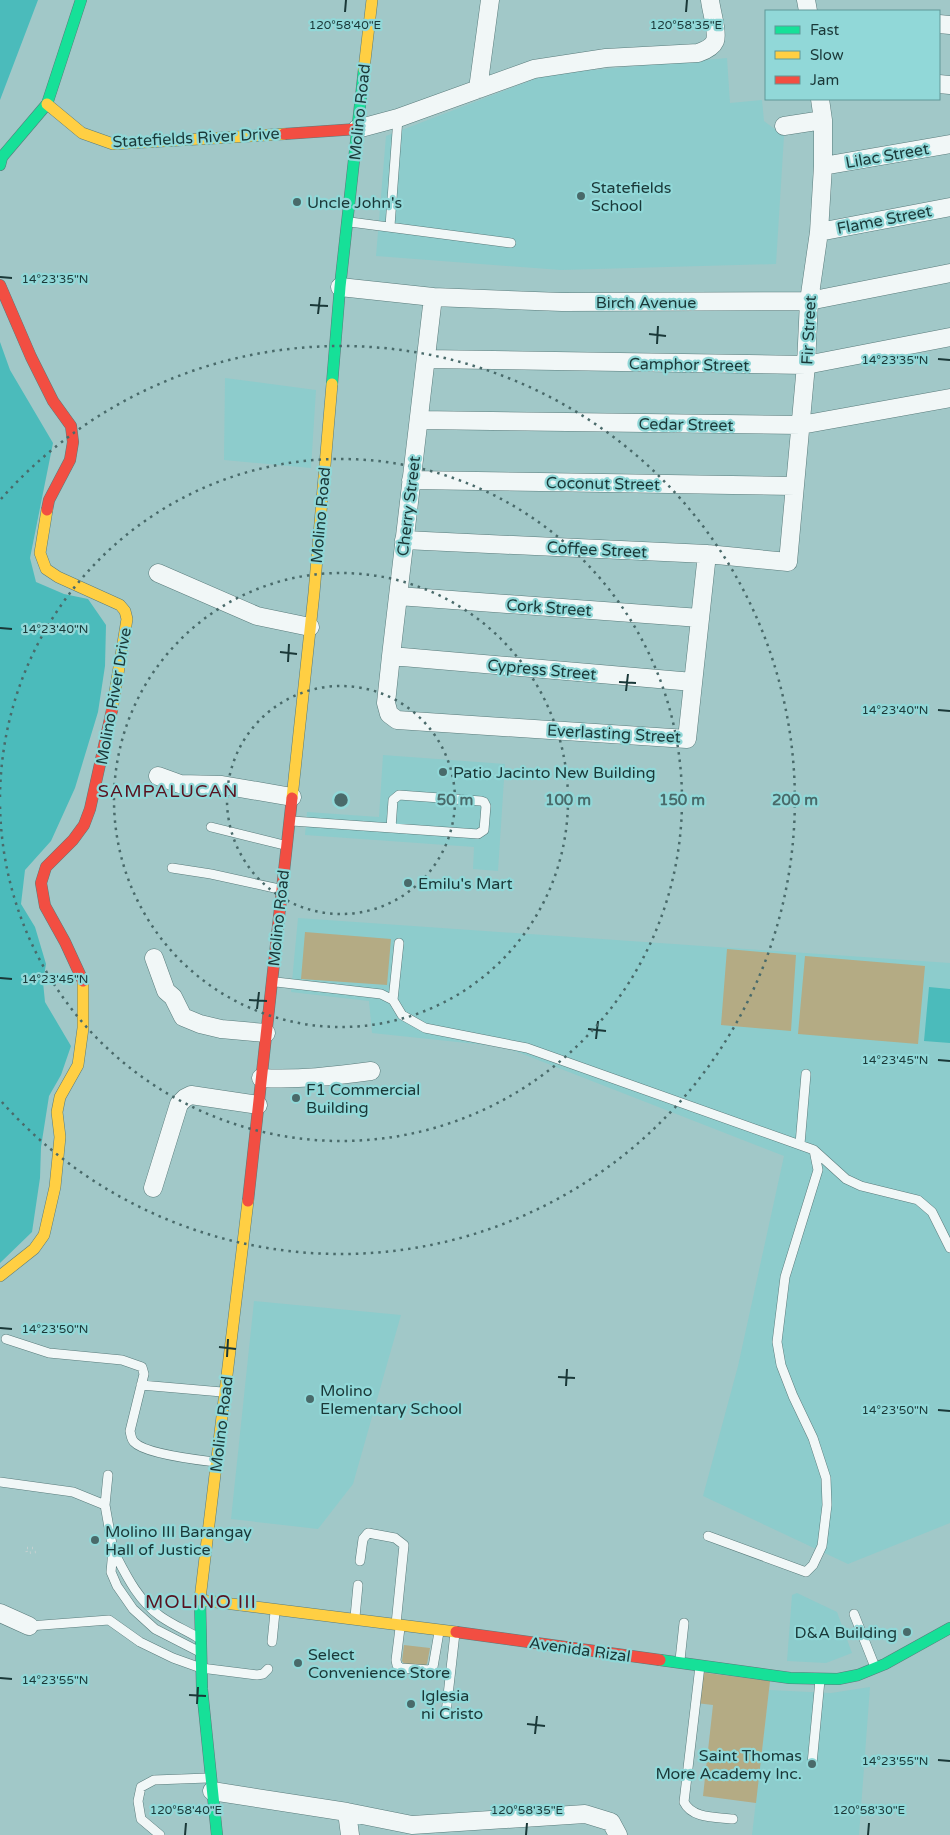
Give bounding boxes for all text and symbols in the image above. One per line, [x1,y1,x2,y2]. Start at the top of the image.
legend [765,10,940,100]
text: 120°58'40"E [309,18,382,32]
text: 120°58'35"E [650,18,723,32]
text: Fast [810,21,840,39]
text: Slow [810,46,844,64]
street label: Molino Road [345,63,375,161]
text: Jam [810,71,839,89]
street label: Statefields River Drive [112,124,280,152]
street label: Lilac Street [844,139,931,173]
place label: Statefields School [591,178,671,216]
marker: Statefields School [575,190,587,202]
place label: Uncle John's [307,193,402,213]
marker: Uncle John's [291,196,303,208]
street label: Flame Street [835,201,933,239]
text: 14°23'35"N [22,272,89,286]
street label: Birch Avenue [596,293,696,313]
street label: Fir Street [797,295,821,365]
text: 14°23'35"N [862,353,929,367]
street label: Camphor Street [629,354,749,376]
street label: Cedar Street [638,414,734,436]
street label: Cherry Street [393,455,425,557]
street label: Molino Road [307,466,335,564]
street label: Coconut Street [546,473,660,495]
street label: Coffee Street [546,537,648,563]
street label: Cork Street [506,595,592,621]
text: 14°23'40"N [22,622,89,636]
street label: Molino River Drive [92,626,136,766]
street label: Cypress Street [487,655,597,685]
text: 14°23'40"N [862,703,929,717]
street label: Everlasting Street [547,721,681,747]
place label: Patio Jacinto New Building [453,763,656,783]
marker: Patio Jacinto New Building [437,766,449,778]
district label: SAMPALUCAN [98,780,238,802]
centre of rings [332,791,350,809]
text: 50 m [437,791,473,809]
text: 100 m [545,791,591,809]
text: 150 m [659,791,705,809]
text: 200 m [772,791,818,809]
street label: Molino Road [264,869,294,967]
place label: Emilu's Mart [418,874,513,894]
marker: Emilu's Mart [402,877,414,889]
text: 14°23'45"N [22,972,89,986]
text: 14°23'45"N [862,1053,929,1067]
place label: F1 Commercial Building [306,1080,420,1118]
marker: F1 Commercial Building [290,1092,302,1104]
text: 14°23'50"N [22,1322,89,1336]
street label: Molino Road [206,1375,238,1473]
place label: Molino Elementary School [320,1381,462,1419]
marker: Molino Elementary School [304,1393,316,1405]
text: 14°23'50"N [862,1403,929,1417]
place label: Molino III Barangay Hall of Justice [105,1522,252,1560]
marker: Molino III Barangay Hall of Justice [89,1534,101,1546]
district label: MOLINO III [145,1591,257,1613]
place label: D&A Building [795,1623,897,1643]
marker: D&A Building [901,1626,913,1638]
street label: Avenida Rizal [528,1633,632,1667]
place label: Select Convenience Store [308,1645,450,1683]
marker: Select Convenience Store [292,1657,304,1669]
text: 14°23'55"N [22,1673,89,1687]
place label: Iglesia ni Cristo [421,1686,483,1724]
marker: Iglesia ni Cristo [405,1698,417,1710]
place label: Saint Thomas More Academy Inc. [655,1746,802,1784]
text: 14°23'55"N [862,1754,929,1768]
marker: Saint Thomas More Academy Inc. [806,1758,818,1770]
text: 120°58'40"E [150,1803,223,1817]
text: 120°58'35"E [491,1803,564,1817]
text: 120°58'30"E [833,1803,906,1817]

